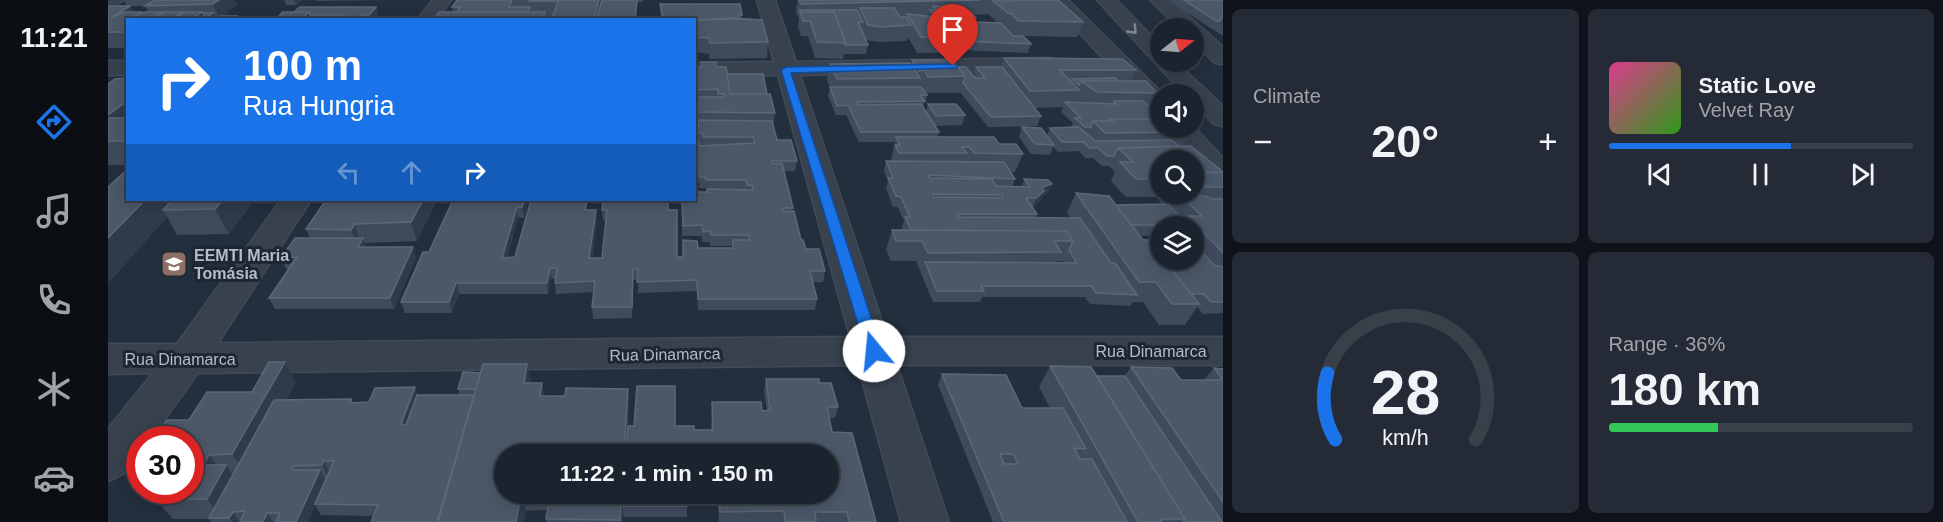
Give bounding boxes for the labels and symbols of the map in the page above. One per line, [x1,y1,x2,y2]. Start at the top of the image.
pin [927,4,978,66]
north arrow [1150,18,1204,72]
one-way arrow [1125,22,1136,33]
place label: EEMTI Maria Tomásia [194,247,289,282]
school or university icon: EEMTI Maria Tomásia [159,249,189,279]
position arrow [842,319,906,383]
street label: Rua Dinamarca [1095,343,1207,360]
street label: Rua Dinamarca [609,345,721,364]
street label: Rua Dinamarca [124,351,236,368]
speed limit sign: 30 [126,426,204,504]

